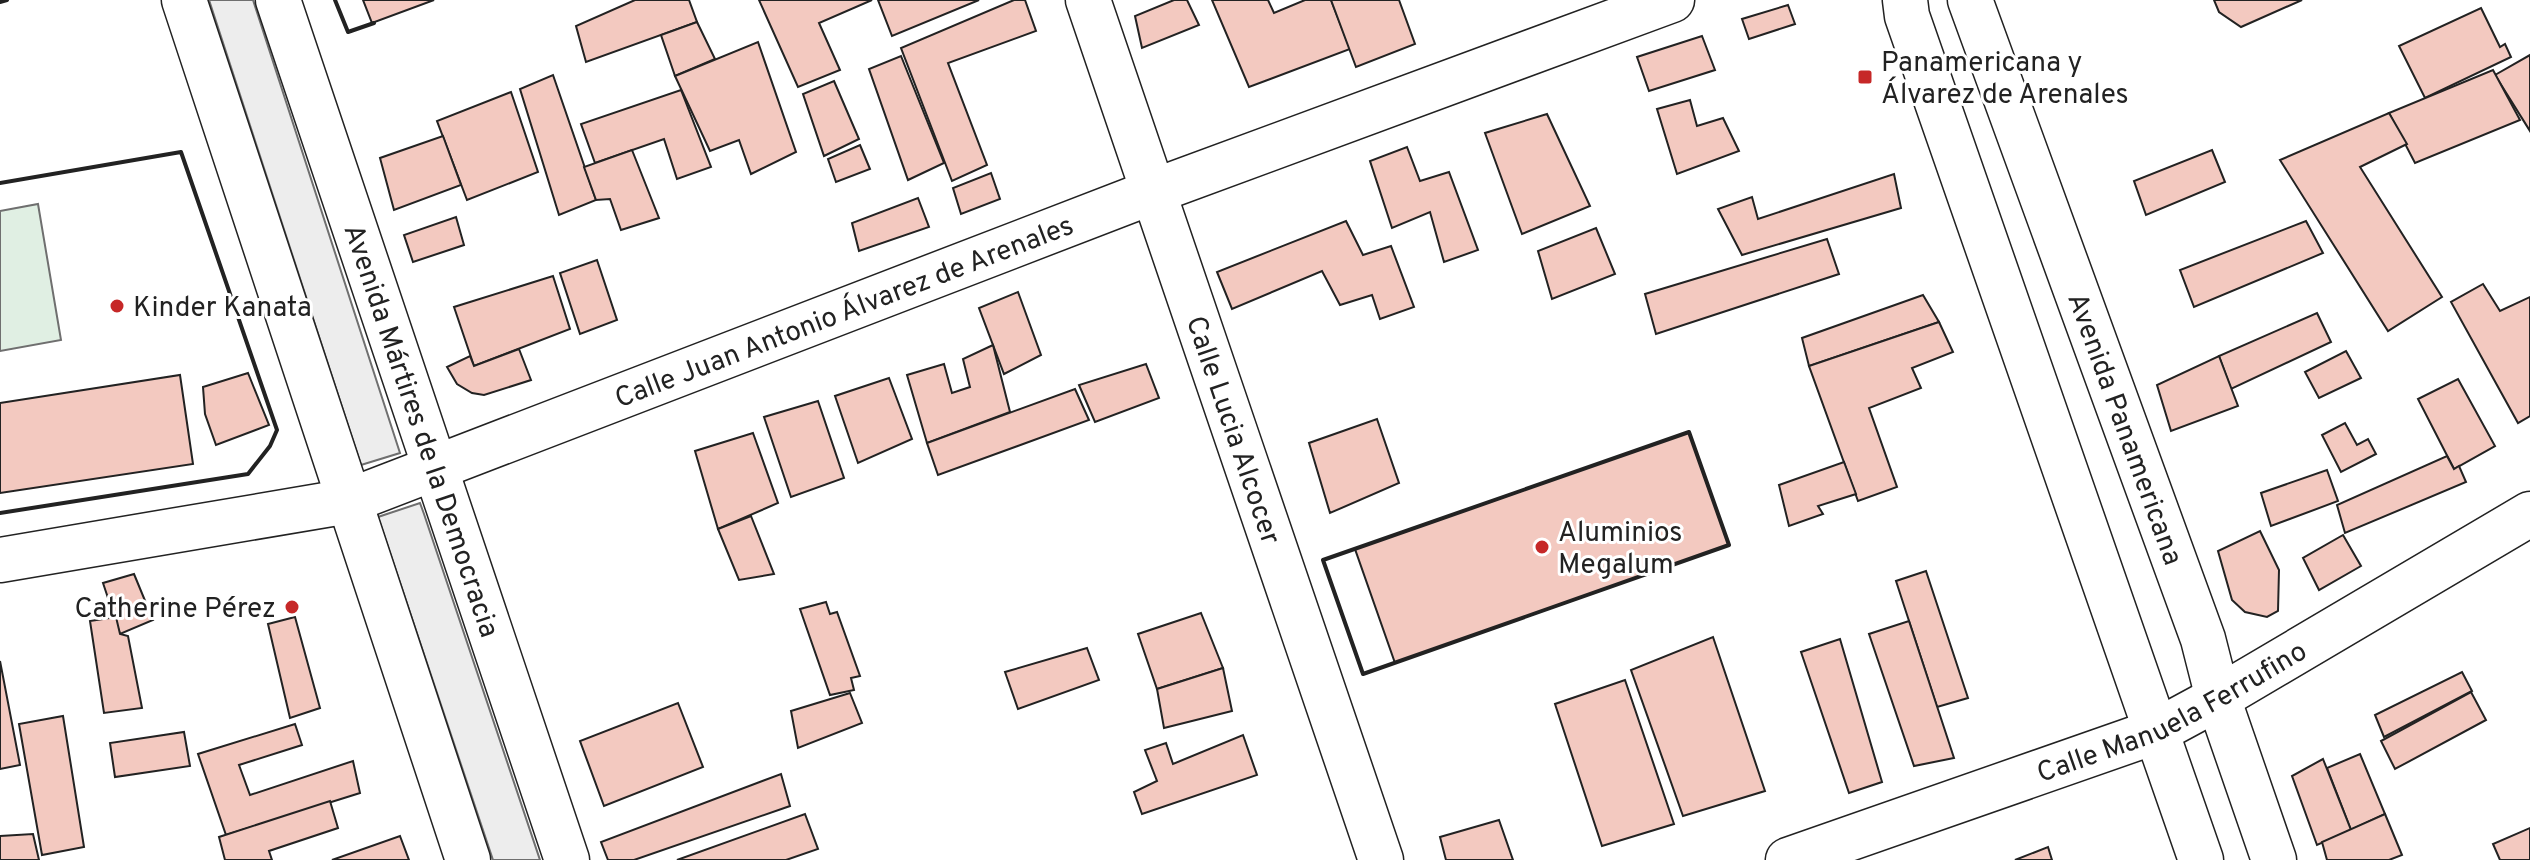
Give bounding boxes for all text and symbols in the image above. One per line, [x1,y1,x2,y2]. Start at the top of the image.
place label: Panamericana y Álvarez de Arenales [1881,46,2129,114]
marker: Panamericana y Álvarez de Arenales [1856,68,1874,86]
street label: Calle Juan Antonio Álvarez de Arenales [610,209,1079,418]
street label: Avenida Mártires de la Democracia [334,220,506,643]
street label: Avenida Panamericana [2057,288,2189,571]
place label: Kinder Kanata [133,291,312,327]
marker: Kinder Kanata [108,297,126,315]
street label: Calle Lucia Alcocer [1176,312,1287,550]
place label: Aluminios Megalum [1558,516,1683,584]
marker: Aluminios Megalum [1533,538,1551,556]
place label: Catherine Pérez [74,592,276,628]
marker: Catherine Pérez [283,598,301,616]
street label: Calle Manuela Ferrufino [2033,635,2314,793]

